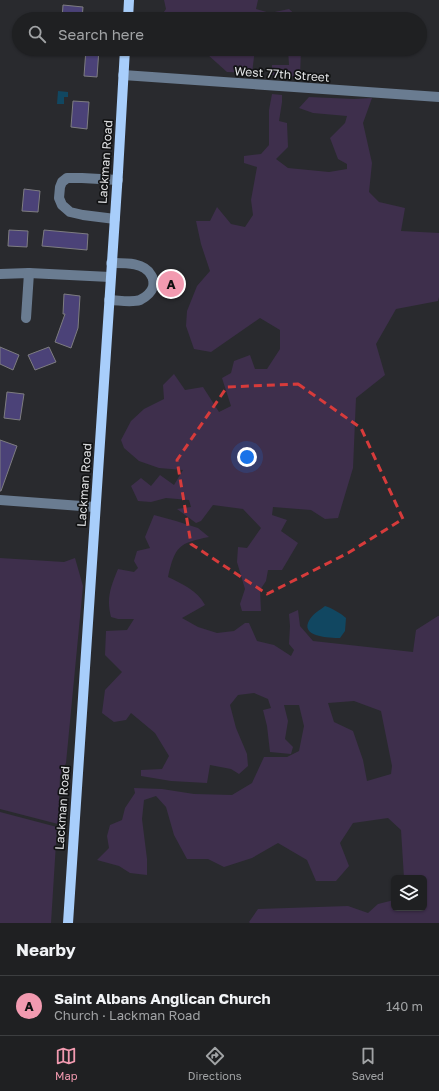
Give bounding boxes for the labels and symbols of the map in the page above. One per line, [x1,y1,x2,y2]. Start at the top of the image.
street label: West 77th Street [234,63,330,85]
street label: Lackman Road [95,119,115,205]
pin: A [158,269,184,299]
street label: Lackman Road [74,442,94,528]
your location [237,447,257,467]
street label: Lackman Road [52,765,72,851]

